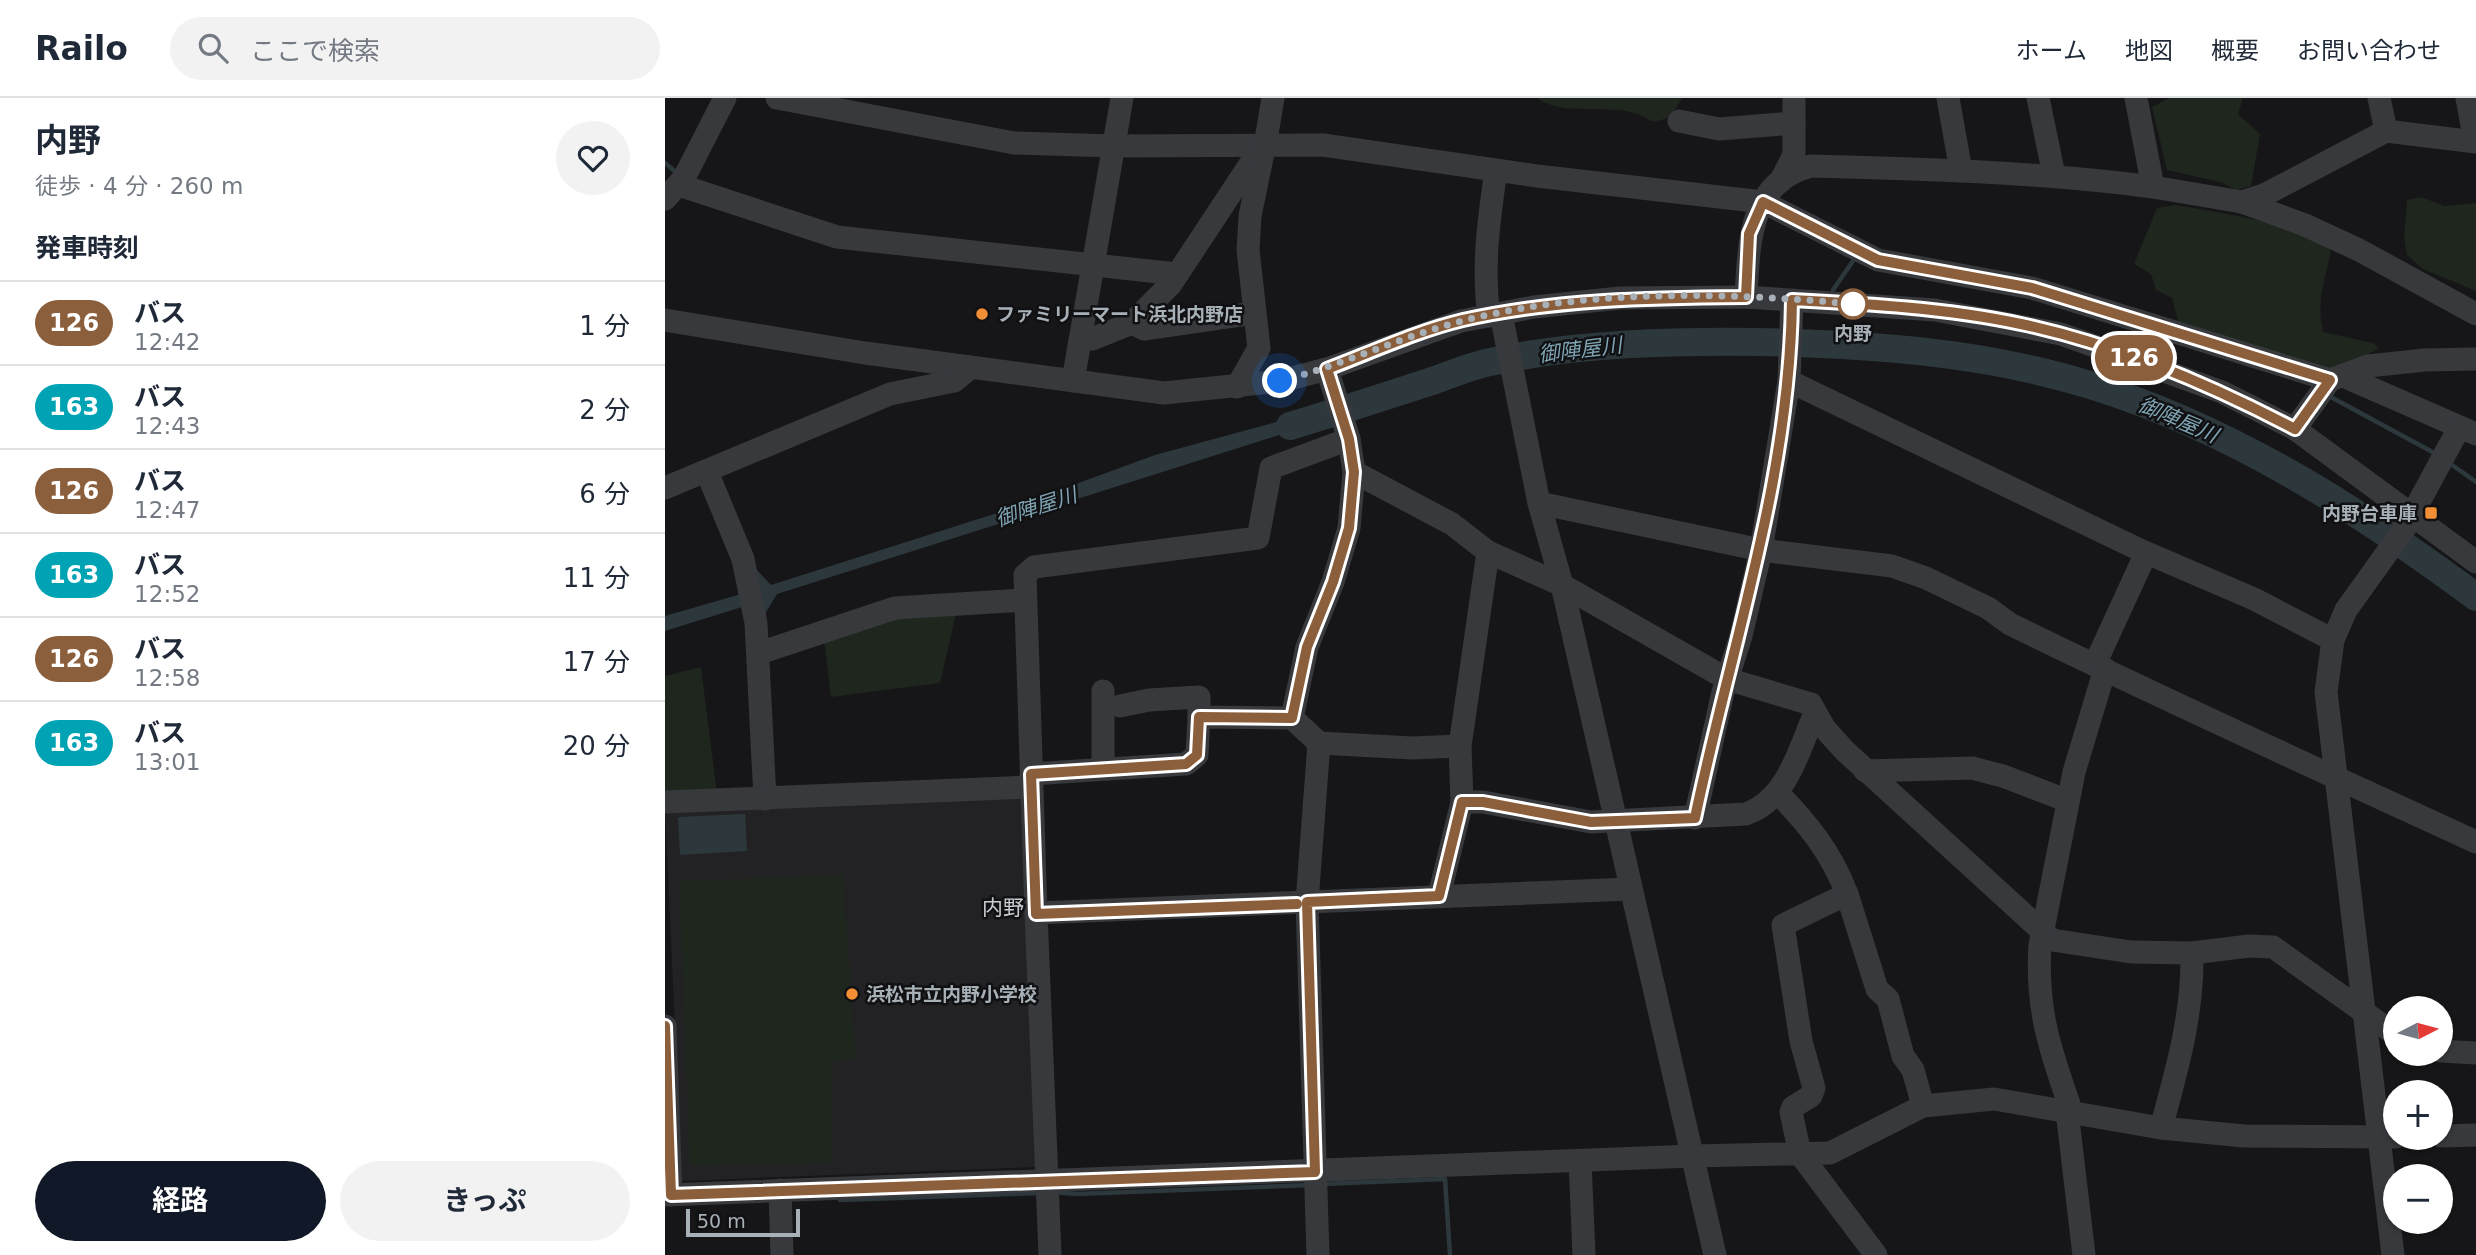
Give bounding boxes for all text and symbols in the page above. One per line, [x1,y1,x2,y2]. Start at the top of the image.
search box [170,17,660,80]
text: Railo [35,29,128,68]
icon: search [194,29,232,67]
text: ここで検索 [250,36,380,66]
text: ホーム [2016,37,2087,65]
text: 地図 [2125,37,2173,65]
text: 概要 [2211,37,2259,65]
text: お問い合わせ [2297,37,2441,65]
text: 内野 [35,121,101,160]
button: heart [556,121,630,195]
text: 徒歩 · 4 分 · 260 m [35,173,243,199]
text: 発車時刻 [35,233,139,263]
marker: 内野 [1838,289,1868,319]
text: バス [134,298,186,328]
place label: ファミリーマート浜北内野店 [996,303,1243,325]
marker: ファミリーマート浜北内野店 [974,306,990,322]
text: 126 [49,309,99,337]
text: 1 分 [579,311,630,341]
place label: 内野 [1834,322,1872,344]
text: 12:42 [134,329,200,355]
water label: 御陣屋川 [1537,333,1625,367]
line badge: 126 [2094,335,2174,381]
text: 126 [2109,344,2159,372]
your location [1262,363,1297,398]
text: バス [134,382,186,412]
text: 163 [49,393,99,421]
water label: 御陣屋川 [2135,393,2223,448]
text: 2 分 [579,395,630,425]
text: 12:43 [134,413,200,439]
text: バス [134,466,186,496]
text: 126 [49,477,99,505]
text: 6 分 [579,479,630,509]
water label: 御陣屋川 [992,482,1082,531]
text: 12:47 [134,497,200,523]
place label: 内野台車庫 [2322,502,2417,524]
marker: 内野台車庫 [2423,505,2439,521]
text: バス [134,550,186,580]
text: 163 [49,561,99,589]
text: 11 分 [563,563,630,593]
text: 12:52 [134,581,200,607]
text: バス [134,634,186,664]
text: 126 [49,645,99,673]
text: 17 分 [563,647,630,677]
text: 12:58 [134,665,200,691]
text: バス [134,718,186,748]
text: 163 [49,729,99,757]
text: 20 分 [563,731,630,761]
text: 13:01 [134,749,200,775]
district label: 内野 [982,896,1024,920]
place label: 浜松市立内野小学校 [866,983,1037,1005]
marker: 浜松市立内野小学校 [844,986,860,1002]
north arrow [2383,996,2453,1066]
map controls [2383,996,2453,1234]
button: + [2383,1080,2453,1150]
button: 経路 [35,1161,326,1241]
button: きっぷ [340,1161,630,1241]
button: − [2383,1164,2453,1234]
scale bar [686,1206,800,1238]
text: 50 m [697,1210,746,1232]

